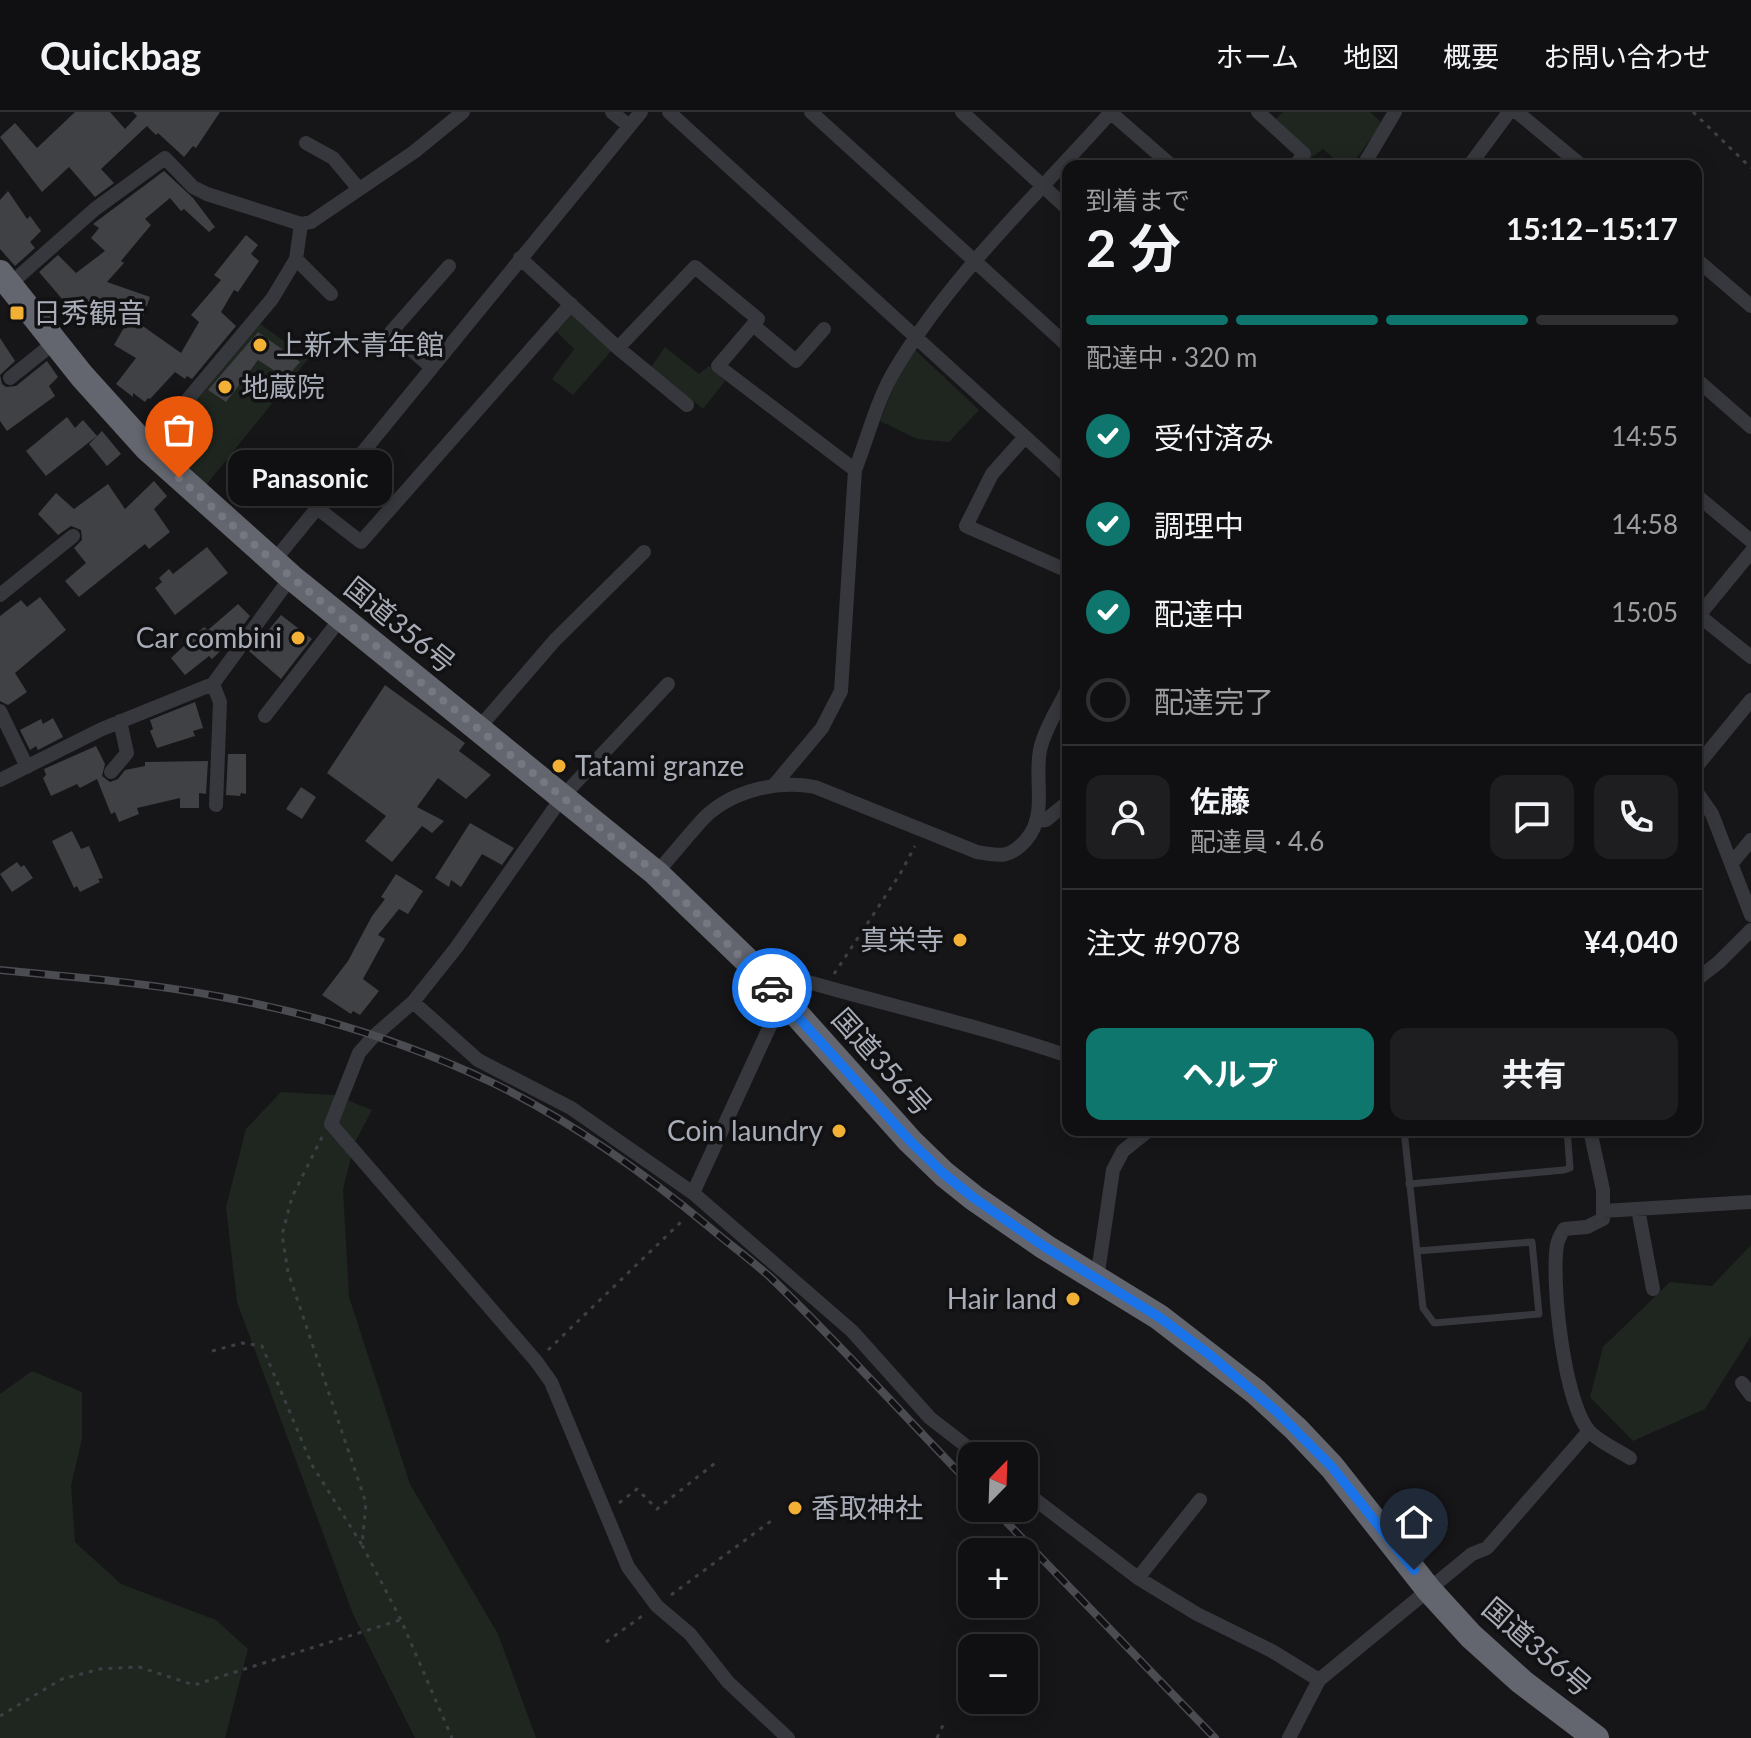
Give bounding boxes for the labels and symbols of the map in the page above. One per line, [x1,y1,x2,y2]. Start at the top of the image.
place label: 日秀観音 [33,295,145,329]
marker: 日秀観音 [8,304,26,322]
place label: 上新木青年館 [276,327,444,361]
marker: 上新木青年館 [251,336,269,354]
place label: 地蔵院 [241,369,325,403]
marker: 地蔵院 [216,378,234,396]
pin [145,396,213,478]
callout: Panasonic [227,450,391,506]
street label: 国道356号 [338,569,463,679]
place label: Car combini [136,620,282,654]
marker: Car combini [289,629,307,647]
place label: Tatami granze [575,748,744,782]
marker: Tatami granze [550,757,568,775]
place label: 真栄寺 [860,922,944,956]
marker: 真栄寺 [951,931,969,949]
courier [732,948,812,1028]
street label: 国道356号 [826,1001,940,1122]
place label: Coin laundry [667,1113,824,1147]
marker: Coin laundry [830,1122,848,1140]
place label: Hair land [947,1281,1057,1315]
marker: Hair land [1064,1290,1082,1308]
north arrow [958,1442,1038,1522]
pin [1380,1488,1448,1570]
place label: 香取神社 [811,1490,923,1524]
marker: 香取神社 [786,1499,804,1517]
street label: 国道356号 [1476,1590,1599,1703]

